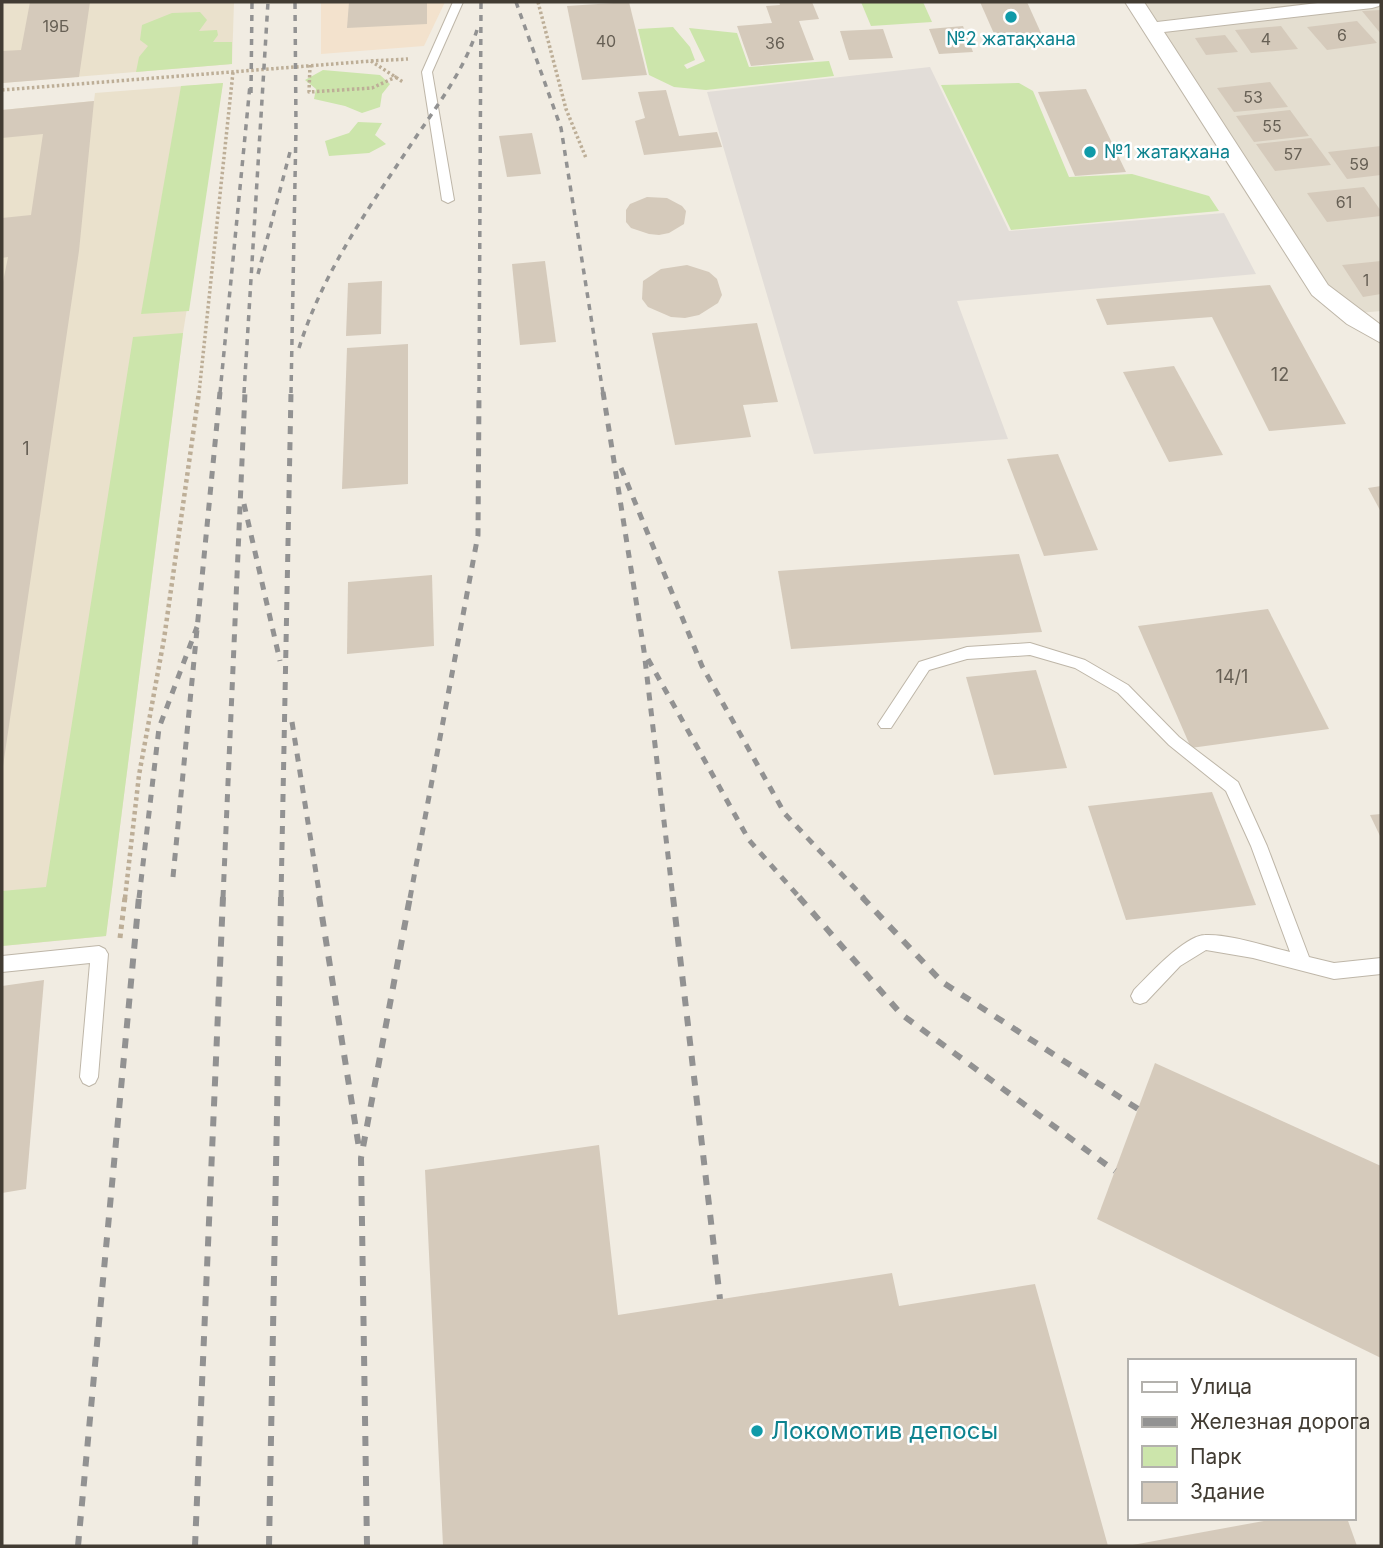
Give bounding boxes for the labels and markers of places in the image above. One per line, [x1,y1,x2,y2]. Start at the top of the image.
marker: №2 жатақхана [1003,9,1019,25]
place label: №2 жатақхана [946,28,1076,49]
place label: №1 жатақхана [1104,141,1230,162]
marker: №1 жатақхана [1082,144,1098,160]
place label: Локомотив депосы [771,1416,998,1445]
marker: Локомотив депосы [749,1423,765,1439]

